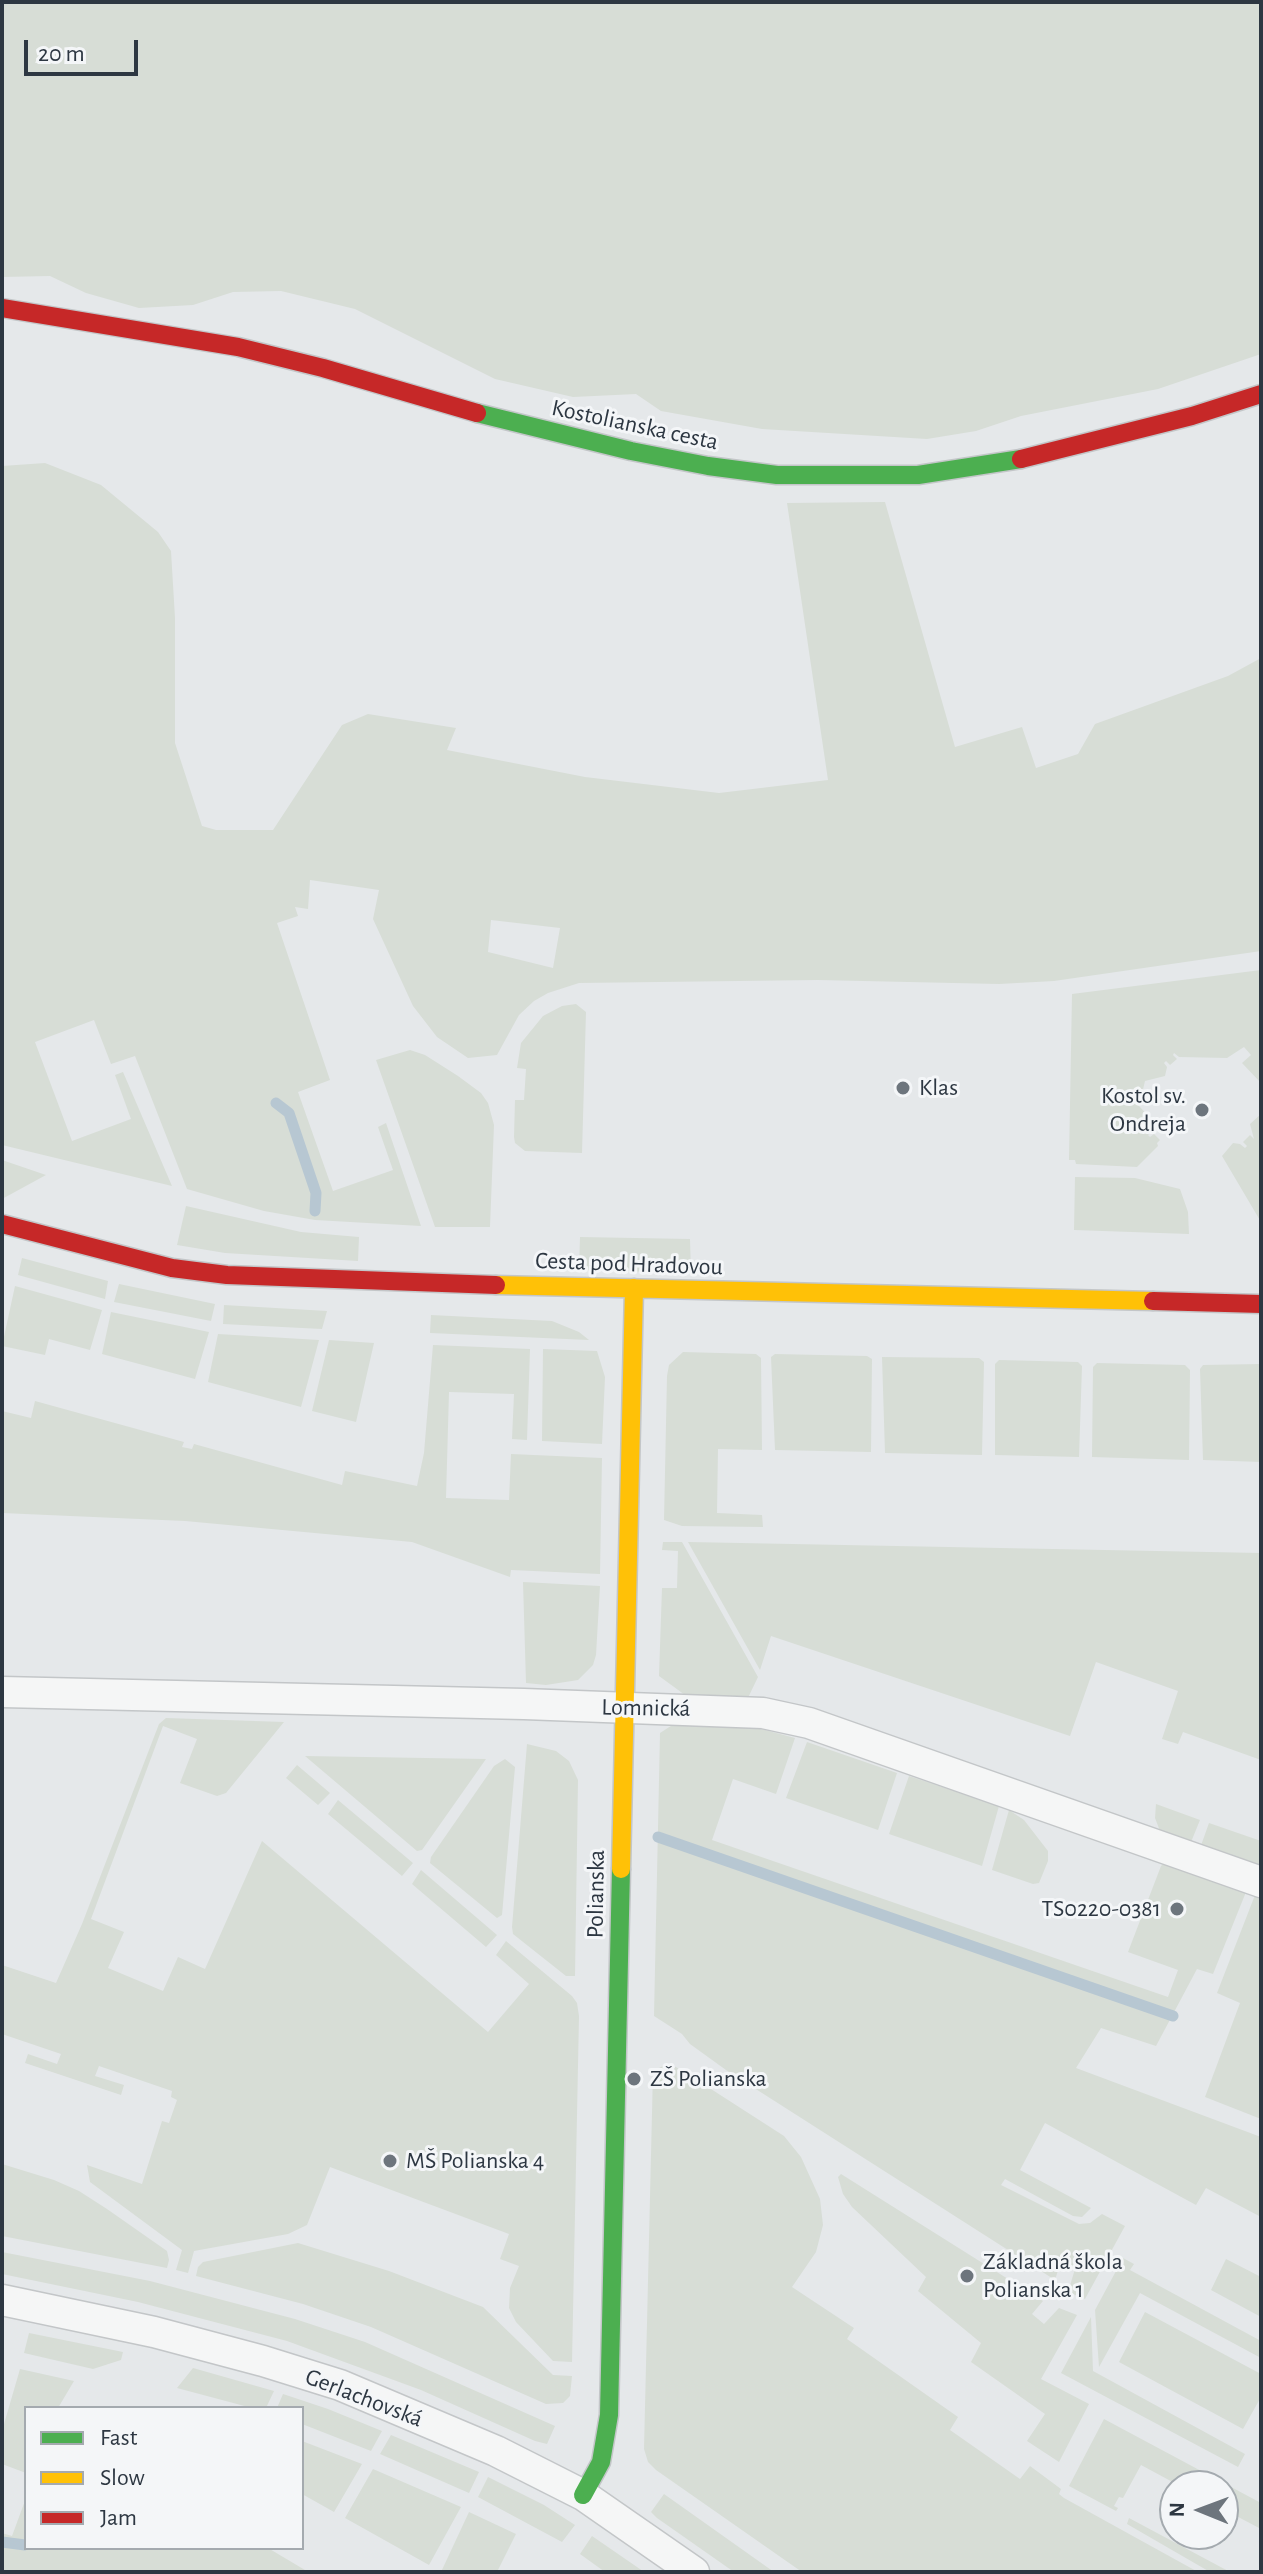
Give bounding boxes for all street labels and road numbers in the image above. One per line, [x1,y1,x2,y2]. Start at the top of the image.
street label: Kostolianska cesta [549,393,721,457]
street label: Cesta pod Hradovou [535,1246,723,1282]
street label: Lomnická [601,1693,691,1723]
street label: Polianska [581,1849,611,1939]
street label: Gerlachovská [301,2362,427,2434]

